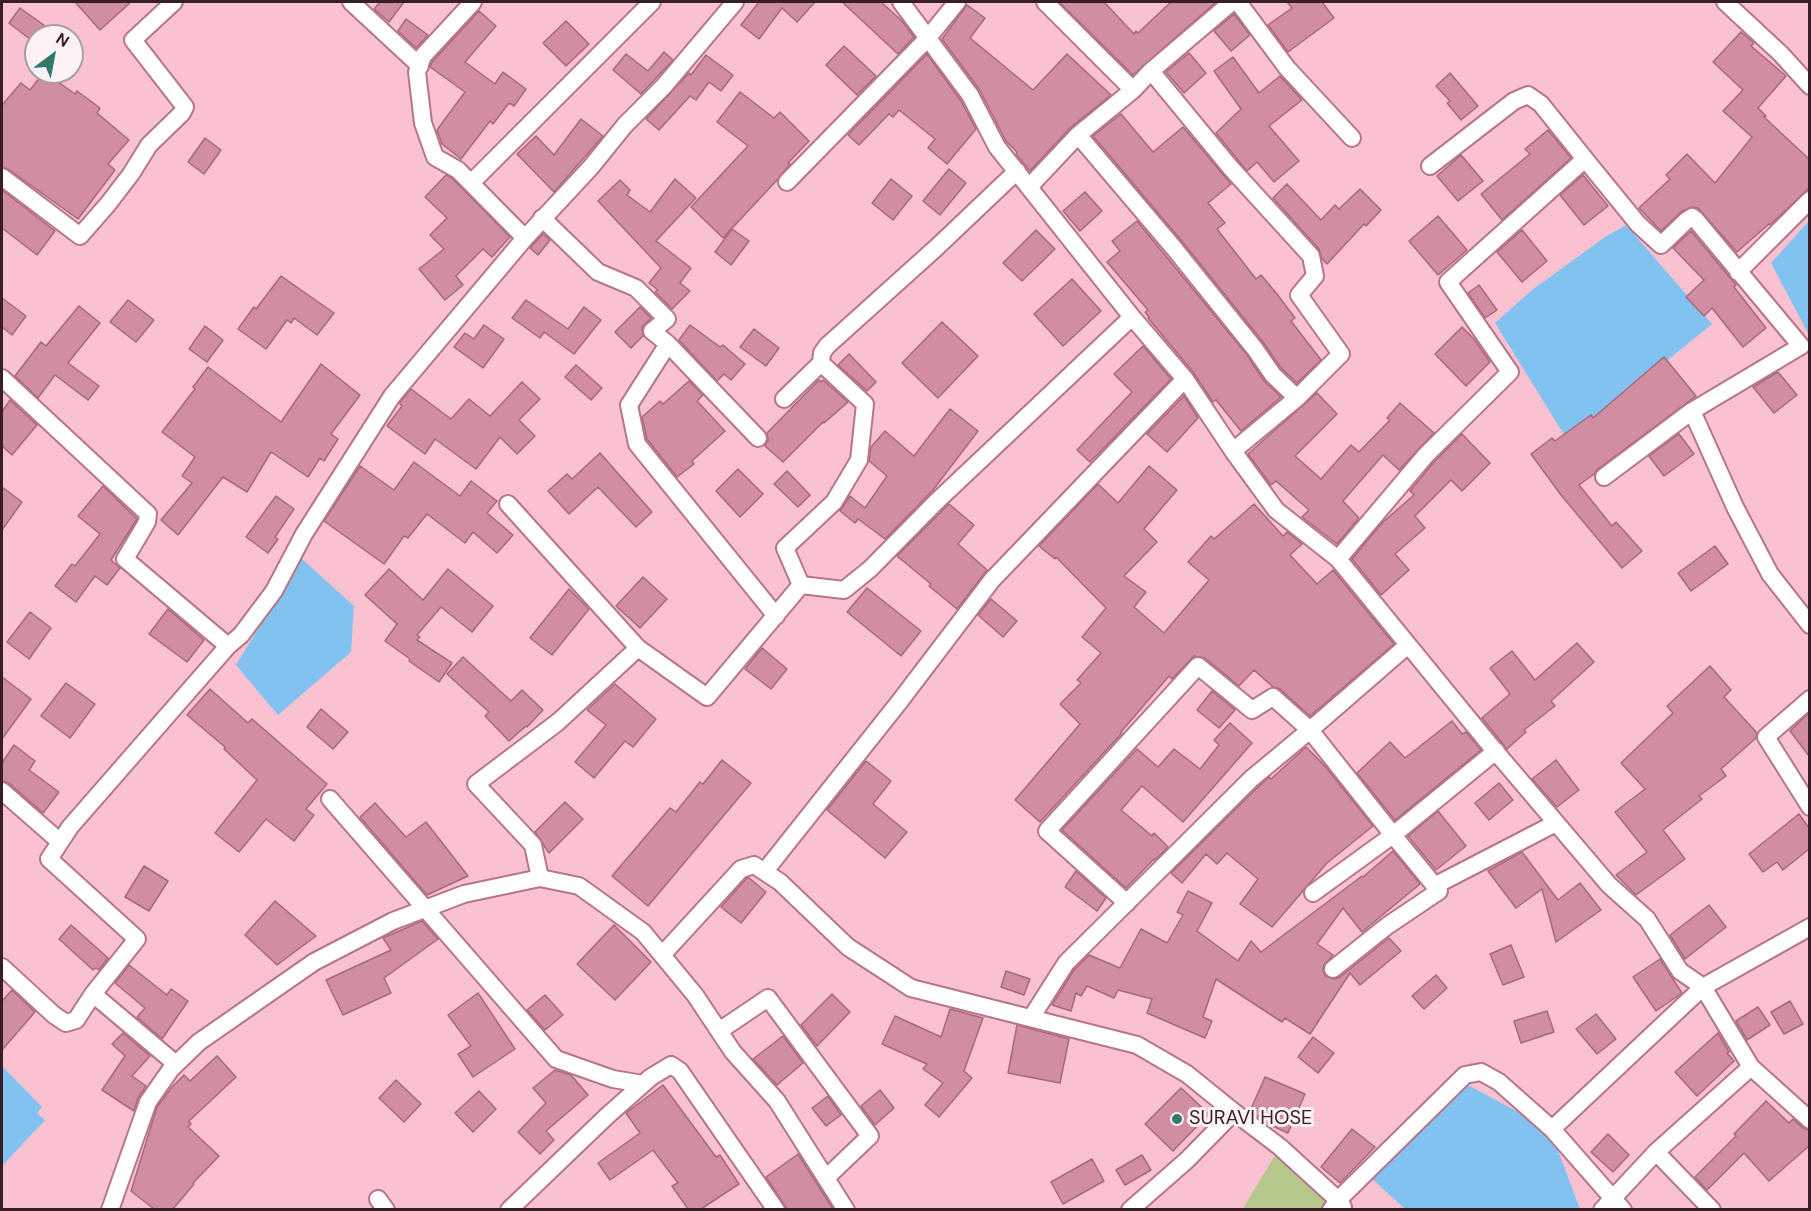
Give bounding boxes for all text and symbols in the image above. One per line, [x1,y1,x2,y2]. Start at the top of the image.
north arrow [24,24,84,84]
text: N [52,28,73,52]
place label: SURAVI HOSE [1189,1107,1312,1131]
marker: SURAVI HOSE [1170,1112,1184,1126]

